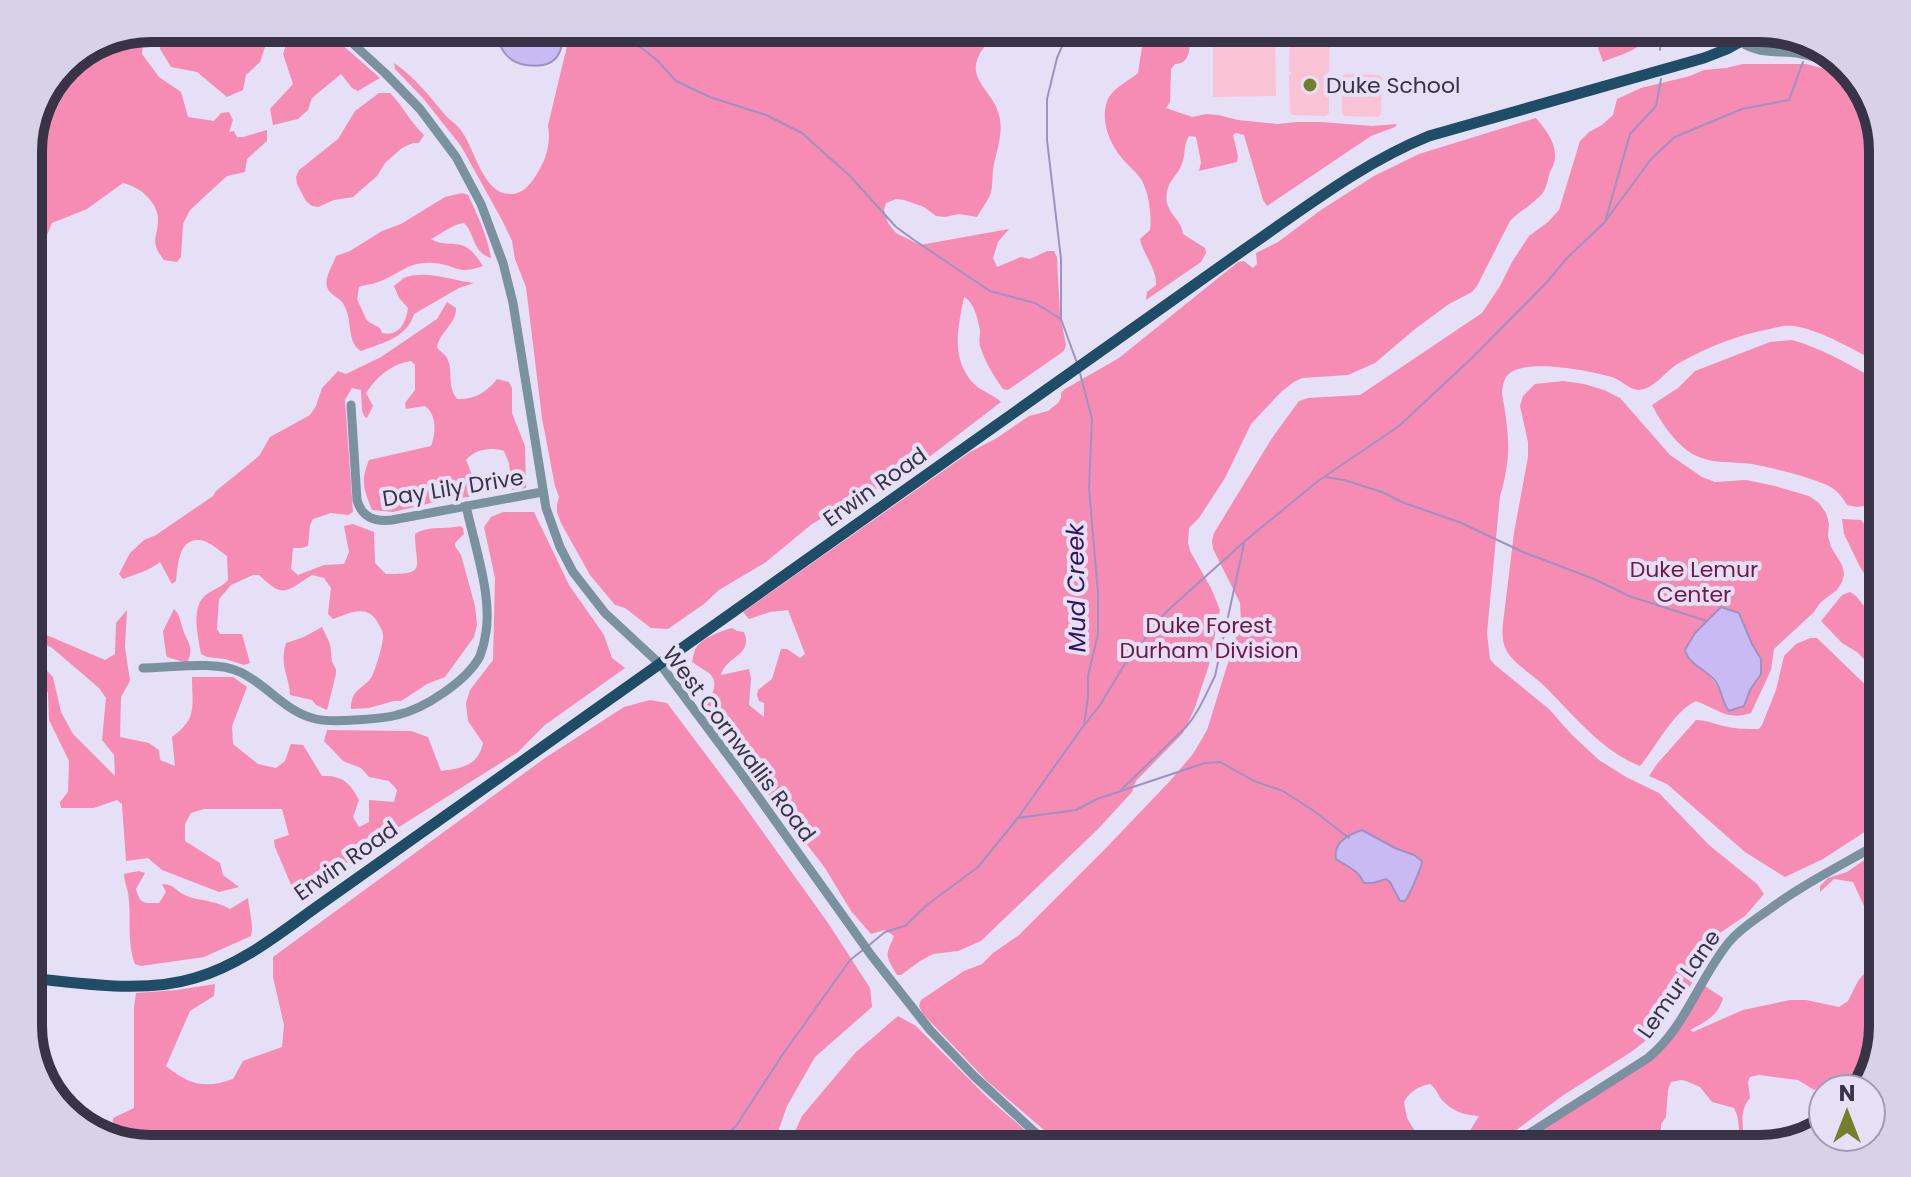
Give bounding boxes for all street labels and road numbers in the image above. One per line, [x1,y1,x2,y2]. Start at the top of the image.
street label: Erwin Road [817,440,933,534]
street label: Day Lily Drive [380,462,526,514]
street label: West Cornwallis Road [655,640,823,848]
street label: Erwin Road [288,814,404,908]
street label: Lemur Lane [1630,923,1728,1045]

